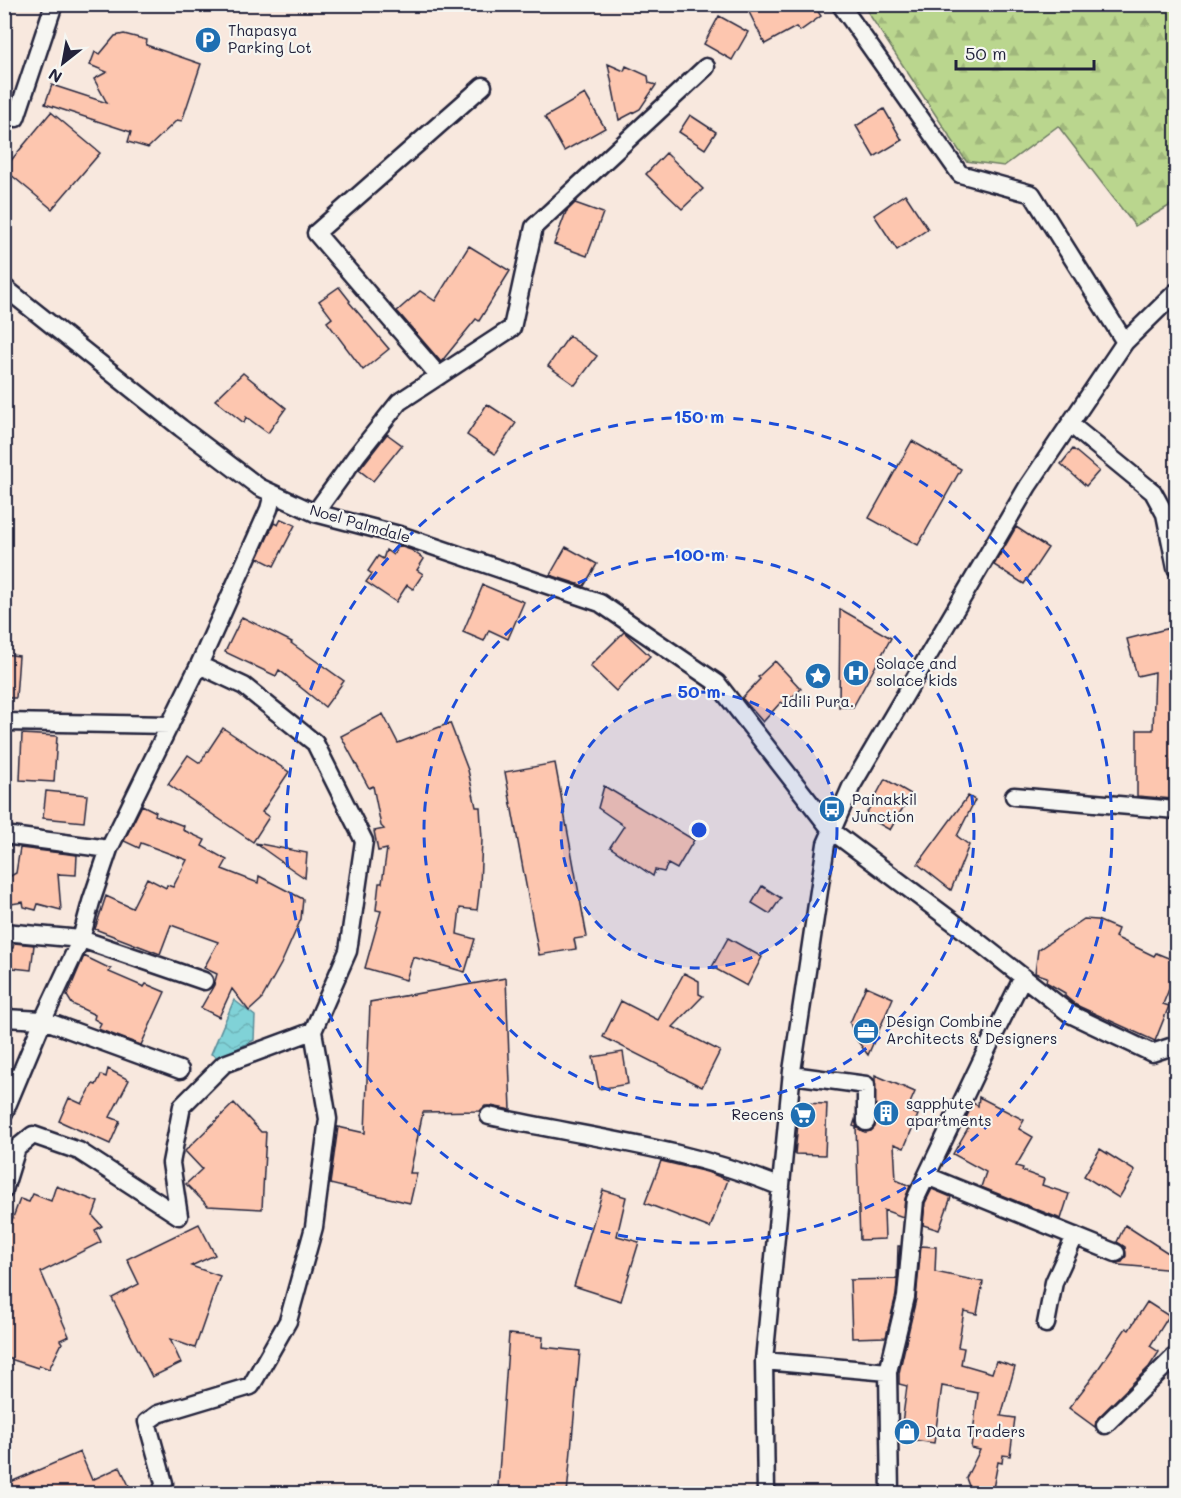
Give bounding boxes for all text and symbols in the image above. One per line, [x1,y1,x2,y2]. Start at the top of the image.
place label: Thapasya Parking Lot [228,20,312,57]
parking icon: Thapasya Parking Lot [193,25,223,55]
north arrow [33,33,93,93]
scale bar [956,33,1094,71]
text: 50 m [965,41,1007,65]
text: N [44,64,66,88]
text: 150 m [674,404,724,428]
street label: Noel Palmdale [308,499,413,547]
text: 100 m [673,542,725,566]
place label: Solace and solace kids [876,653,958,690]
hospital icon: Solace and solace kids [841,658,871,688]
place icon: Idili Pura. [803,661,833,691]
text: 50 m [678,679,720,703]
place label: Idili Pura. [782,691,854,711]
place label: Painakkil Junction [852,789,917,826]
bus stop icon: Painakkil Junction [817,794,847,824]
centre of rings [689,820,709,840]
place label: Design Combine Architects & Designers [886,1011,1057,1048]
office icon: Design Combine Architects & Designers [851,1016,881,1046]
place label: sapphute apartments [906,1093,992,1130]
building icon: sapphute apartments [871,1098,901,1128]
supermarket icon: Recens [788,1100,818,1130]
place label: Recens [731,1104,784,1124]
shop icon: Data Traders [892,1417,922,1447]
place label: Data Traders [926,1421,1025,1441]

